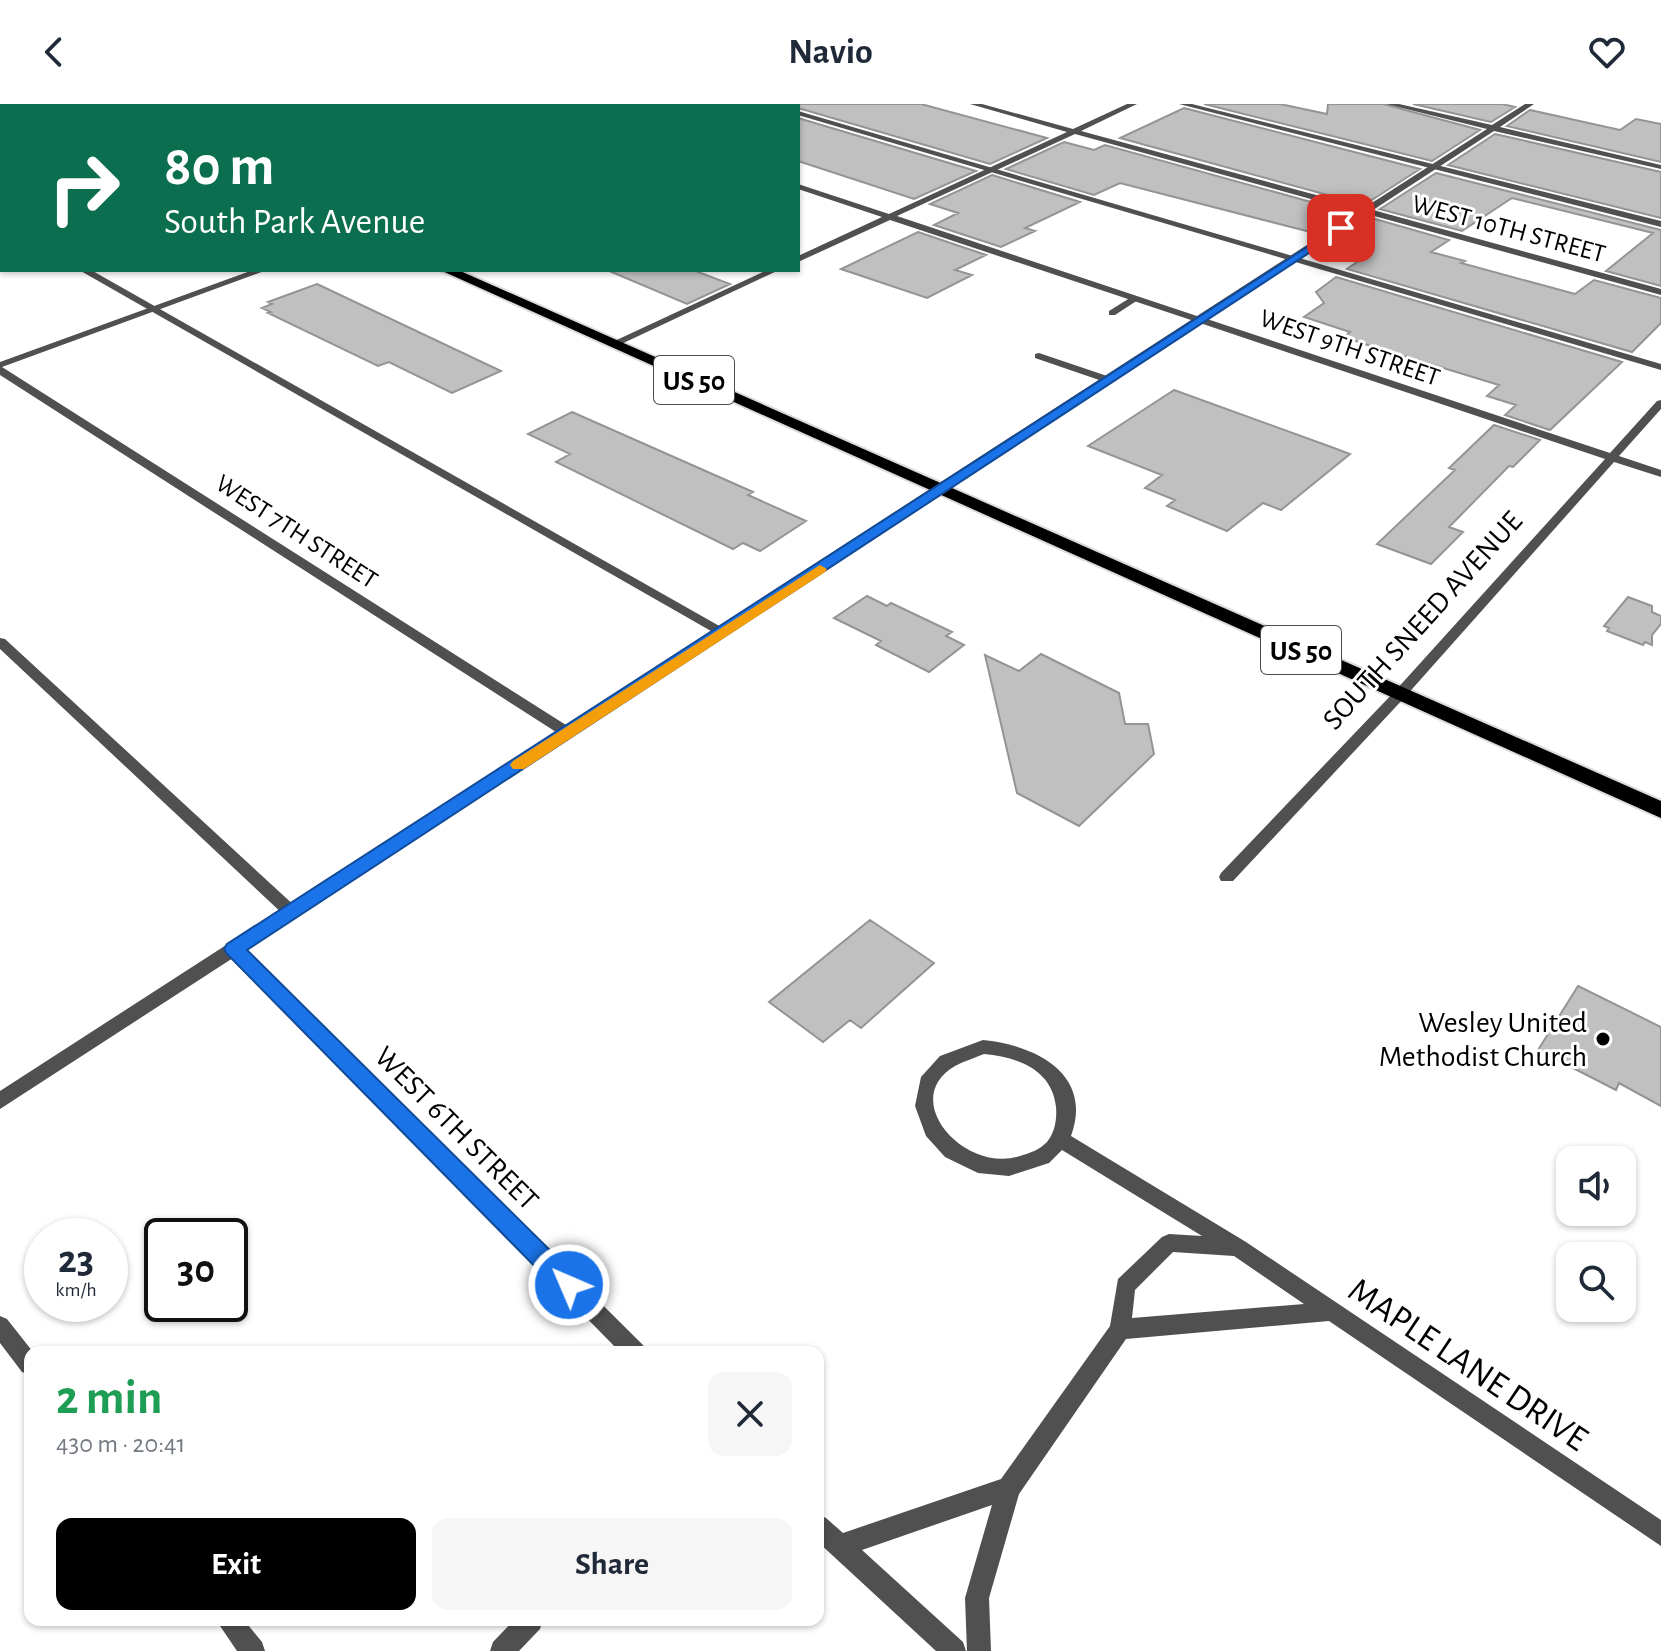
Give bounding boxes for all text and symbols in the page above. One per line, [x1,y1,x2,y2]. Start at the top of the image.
icon: back [32,30,76,74]
icon: heart [1585,30,1629,74]
text: Navio [788,34,873,70]
icon: right [32,136,136,240]
text: 80 m [164,139,274,195]
street label: WEST 10TH STREET [1409,191,1608,267]
pin [1307,194,1375,262]
text: South Park Avenue [164,204,425,240]
icon: arrive [1319,206,1363,250]
street label: WEST 9TH STREET [1256,305,1443,391]
road number: US 50 [654,356,734,404]
street label: WEST 7TH STREET [211,470,382,594]
street label: SOUTH SNEED AVENUE [1317,506,1528,735]
road number: US 50 [1261,626,1341,674]
place label: Wesley United Methodist Church [1379,1008,1587,1072]
marker: Wesley United Methodist Church [1594,1030,1612,1048]
street label: WEST 6TH STREET [369,1041,544,1216]
map controls [1556,1146,1636,1322]
button: sound [1556,1146,1636,1226]
speed limit sign: 30 [144,1218,248,1322]
text: 23 [58,1240,94,1280]
button: search [1556,1242,1636,1322]
position arrow [527,1243,611,1327]
street label: MAPLE LANE DRIVE [1342,1272,1594,1458]
text: km/h [55,1280,97,1300]
button: close [708,1372,792,1456]
text: 2 min [56,1375,163,1423]
text: 430 m · 20:41 [56,1431,186,1457]
button: Exit [56,1518,416,1610]
button: Share [432,1518,792,1610]

